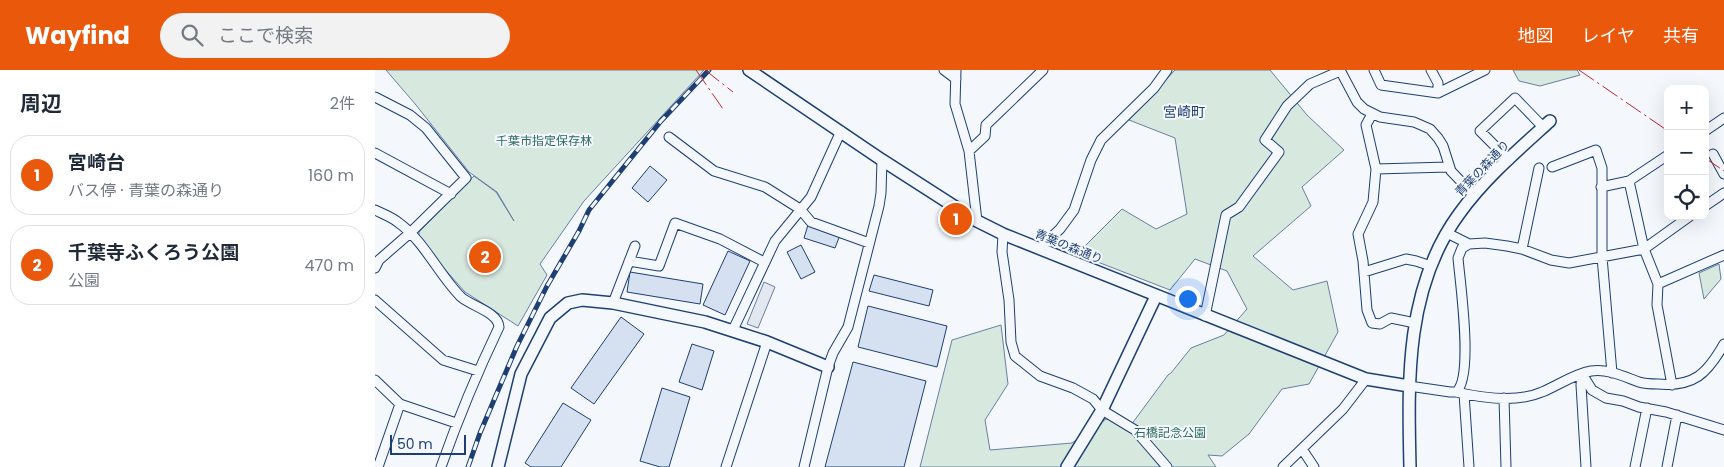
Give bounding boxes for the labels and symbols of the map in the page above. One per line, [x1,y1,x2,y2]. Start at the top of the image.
district label: 宮崎町 [1163,102,1205,122]
park label: 千葉市指定保存林 [496,132,592,149]
street label: 青葉の森通り [1451,136,1513,200]
pin: 1 [940,200,972,238]
street label: 青葉の森通り [1032,225,1106,267]
pin: 2 [469,238,501,276]
your location [1175,286,1201,312]
park label: 石橋記念公園 [1134,424,1206,441]
scale bar [390,432,466,455]

